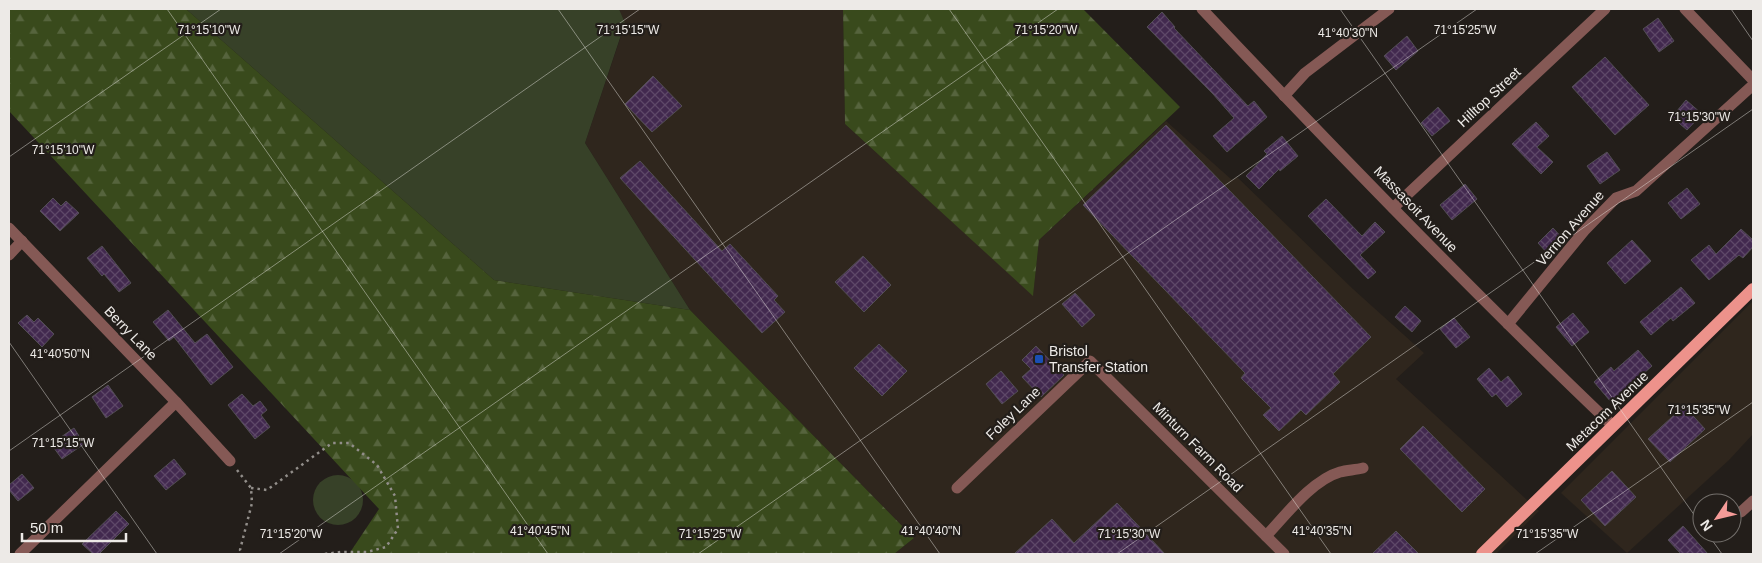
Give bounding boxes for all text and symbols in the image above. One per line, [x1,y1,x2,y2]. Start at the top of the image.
text: 71°15'10"W [178,23,241,37]
text: 71°15'15"W [597,23,660,37]
text: 71°15'20"W [1015,23,1078,37]
text: 71°15'25"W [1434,23,1497,37]
text: 41°40'30"N [1318,26,1378,40]
street label: Hilltop Street [1454,64,1524,130]
text: 71°15'30"W [1668,110,1731,124]
text: 71°15'10"W [32,143,95,157]
street label: Massasoit Avenue [1371,163,1461,255]
street label: Vernon Avenue [1533,187,1607,269]
street label: Berry Lane [101,303,161,363]
place label: Bristol Transfer Station [1049,343,1148,375]
text: 41°40'50"N [30,347,90,361]
marker: Bristol Transfer Station [1033,353,1045,365]
street label: Metacom Avenue [1563,368,1652,454]
street label: Foley Lane [983,383,1044,443]
street label: Minturn Farm Road [1150,399,1246,495]
text: 71°15'35"W [1668,403,1731,417]
text: 71°15'15"W [32,436,95,450]
north arrow [1692,493,1742,543]
scale bar [22,510,126,542]
text: N [1697,517,1716,534]
text: 50 m [30,519,63,536]
text: 41°40'45"N [510,524,570,538]
text: 41°40'40"N [901,524,961,538]
text: 41°40'35"N [1292,524,1352,538]
text: 71°15'20"W [260,527,323,541]
text: 71°15'25"W [679,527,742,541]
text: 71°15'30"W [1098,527,1161,541]
text: 71°15'35"W [1516,527,1579,541]

